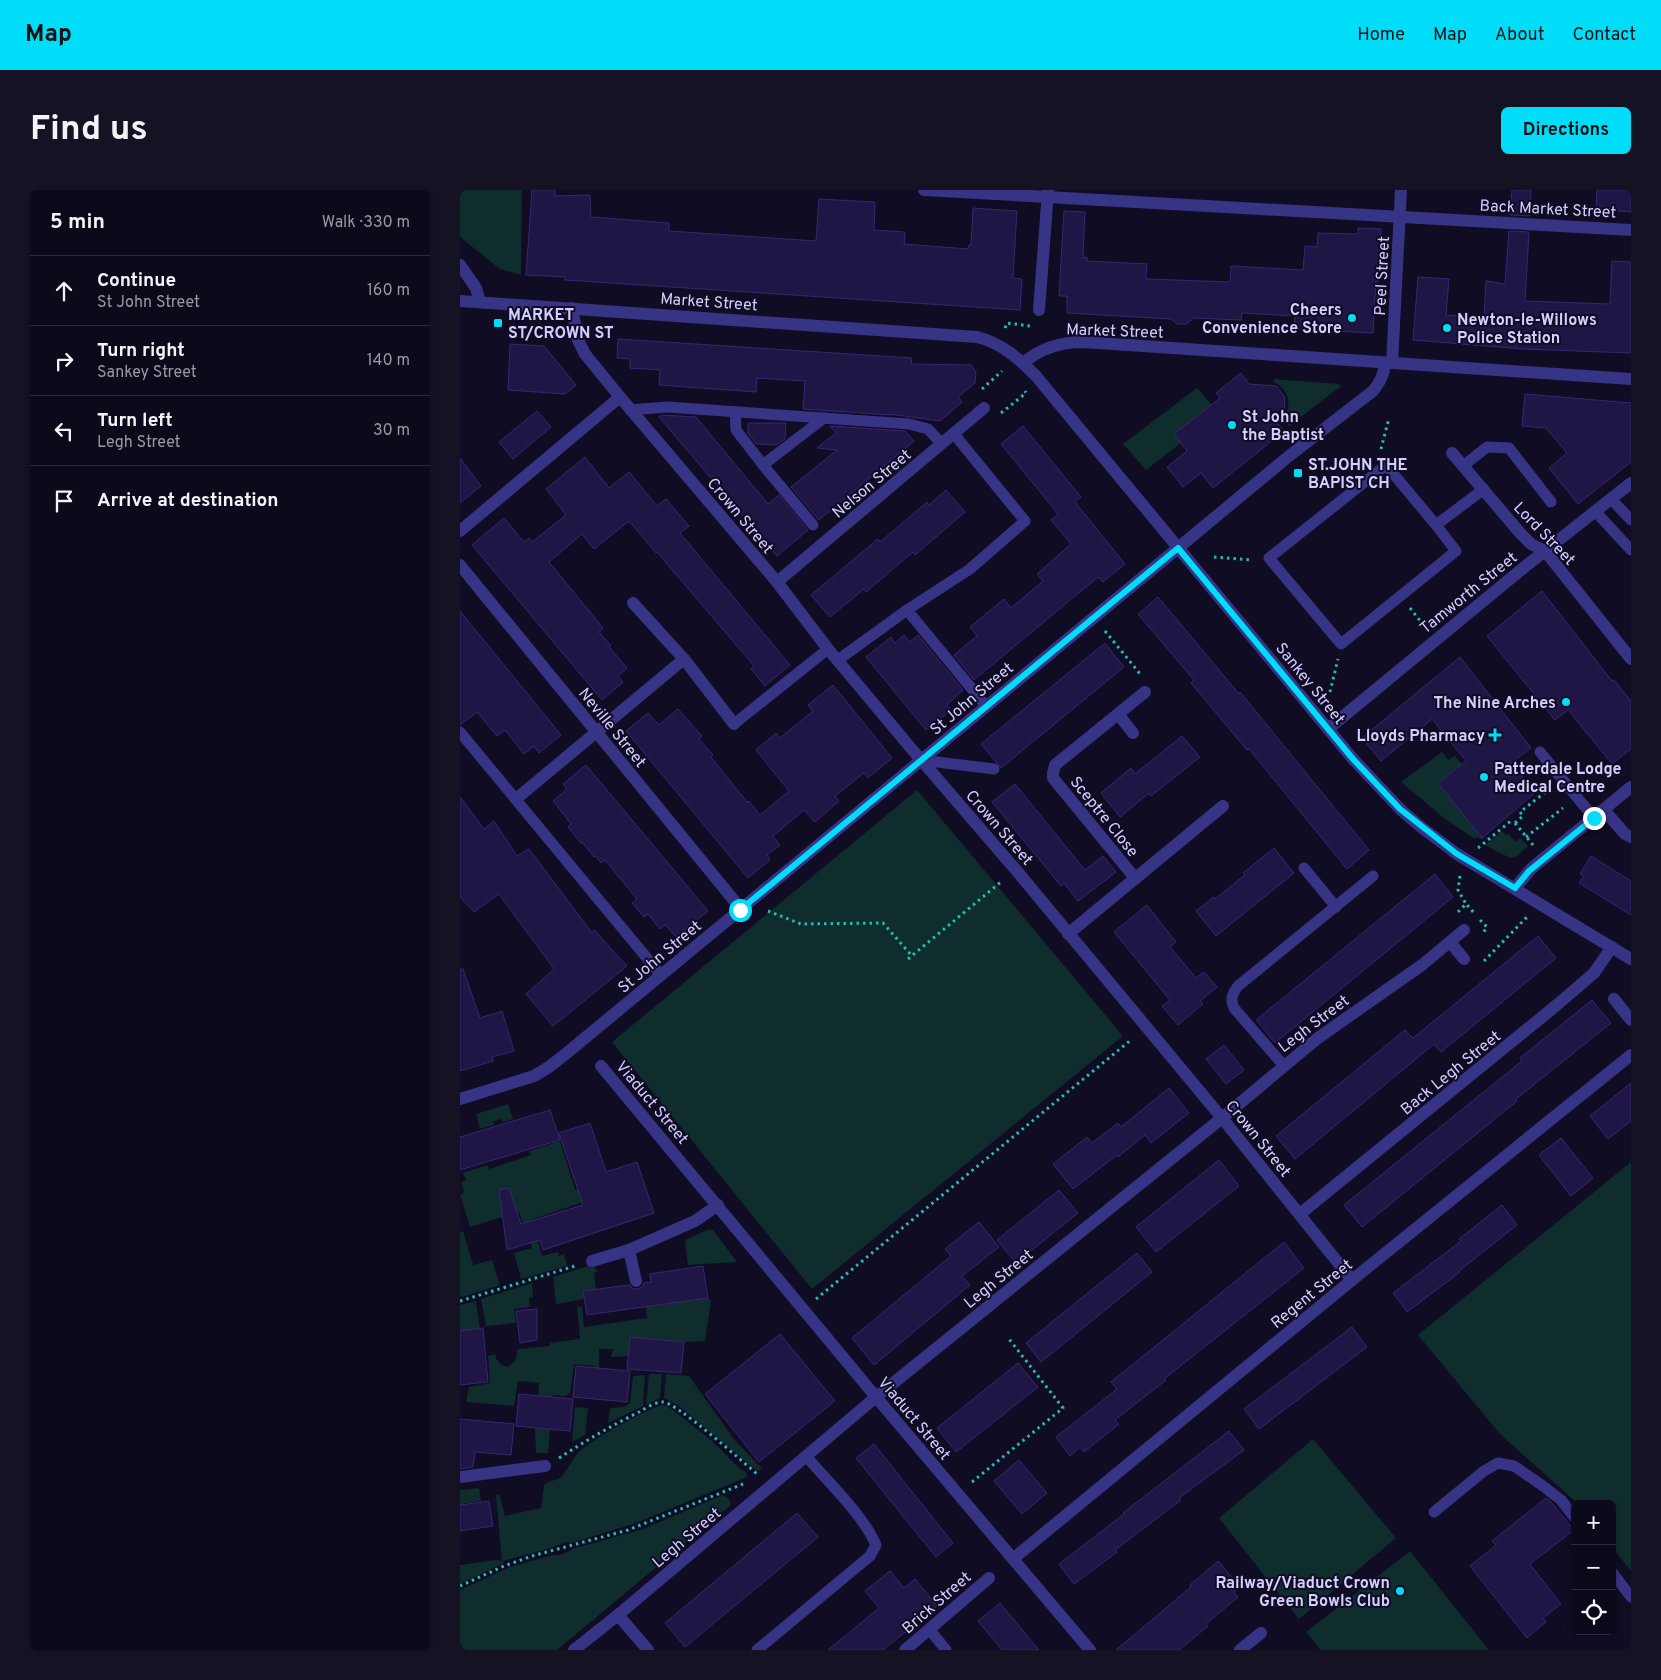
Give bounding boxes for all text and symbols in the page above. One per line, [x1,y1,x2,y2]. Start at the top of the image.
text: Map [25,20,72,50]
text: Home [1357,24,1405,47]
text: Map [1433,24,1467,47]
text: About [1495,24,1544,47]
text: Contact [1572,24,1636,47]
button: Directions [1501,107,1631,154]
text: Find us [30,108,148,152]
street label: Back Market Street [1479,196,1617,224]
text: 5 min [50,209,105,236]
text: Walk · 330 m [322,213,410,233]
street label: Peel Street [1371,236,1395,316]
text: Continue [97,269,176,293]
icon: ahead [50,277,78,305]
text: 160 m [367,281,410,301]
street label: Market Street [660,290,758,316]
text: St John Street [97,293,200,313]
place label: Cheers Convenience Store [1202,301,1342,339]
place label: MARKET ST/CROWN ST [508,306,614,344]
place label: Newton-le-Willows Police Station [1457,311,1597,349]
marker: Cheers Convenience Store [1346,312,1358,324]
marker: MARKET ST/CROWN ST [492,317,504,329]
street label: Market Street [1066,320,1164,344]
marker: Newton-le-Willows Police Station [1441,322,1453,334]
text: Turn right [97,339,185,363]
icon: right [50,347,78,375]
text: 140 m [367,351,410,371]
text: Sankey Street [97,363,197,383]
place label: St John the Baptist [1242,408,1324,446]
text: Turn left [97,409,173,433]
icon: left [50,417,78,445]
marker: St John the Baptist [1226,419,1238,431]
text: 30 m [373,421,410,441]
text: Legh Street [97,433,181,453]
street label: Nelson Street [829,446,916,523]
place label: ST.JOHN THE BAPIST CH [1308,456,1408,494]
marker: ST.JOHN THE BAPIST CH [1292,467,1304,479]
street label: Crown Street [702,474,777,558]
icon: arrive [50,487,78,515]
text: Arrive at destination [97,489,278,513]
street label: Lord Street [1508,499,1579,570]
street label: Tamworth Street [1417,548,1522,639]
street label: Sankey Street [1270,639,1349,729]
street label: St John Street [926,659,1018,740]
street label: Neville Street [573,684,650,772]
place label: The Nine Arches [1433,694,1556,714]
marker: The Nine Arches [1560,696,1572,708]
place label: Lloyds Pharmacy [1357,727,1485,747]
marker: Lloyds Pharmacy [1489,729,1501,741]
place label: Patterdale Lodge Medical Centre [1494,760,1622,798]
marker: Patterdale Lodge Medical Centre [1478,771,1490,783]
street label: Sceptre Close [1065,773,1142,862]
street label: Crown Street [960,787,1037,870]
route end [1583,807,1606,830]
route start [729,899,752,922]
street label: St John Street [614,917,706,998]
street label: Legh Street [1275,991,1354,1058]
street label: Back Legh Street [1397,1027,1505,1120]
street label: Viaduct Street [611,1057,692,1149]
street label: Crown Street [1220,1097,1295,1182]
street label: Legh Street [960,1245,1038,1314]
street label: Regent Street [1267,1255,1357,1334]
street label: Viaduct Street [873,1373,954,1465]
map controls [1571,1500,1616,1635]
button: + [1571,1500,1616,1545]
street label: Legh Street [649,1504,726,1573]
button: − [1571,1545,1616,1590]
street label: Brick Street [899,1568,976,1639]
place label: Railway/Viaduct Crown Green Bowls Club [1215,1574,1390,1612]
marker: Railway/Viaduct Crown Green Bowls Club [1394,1585,1406,1597]
button: locate [1571,1590,1616,1635]

